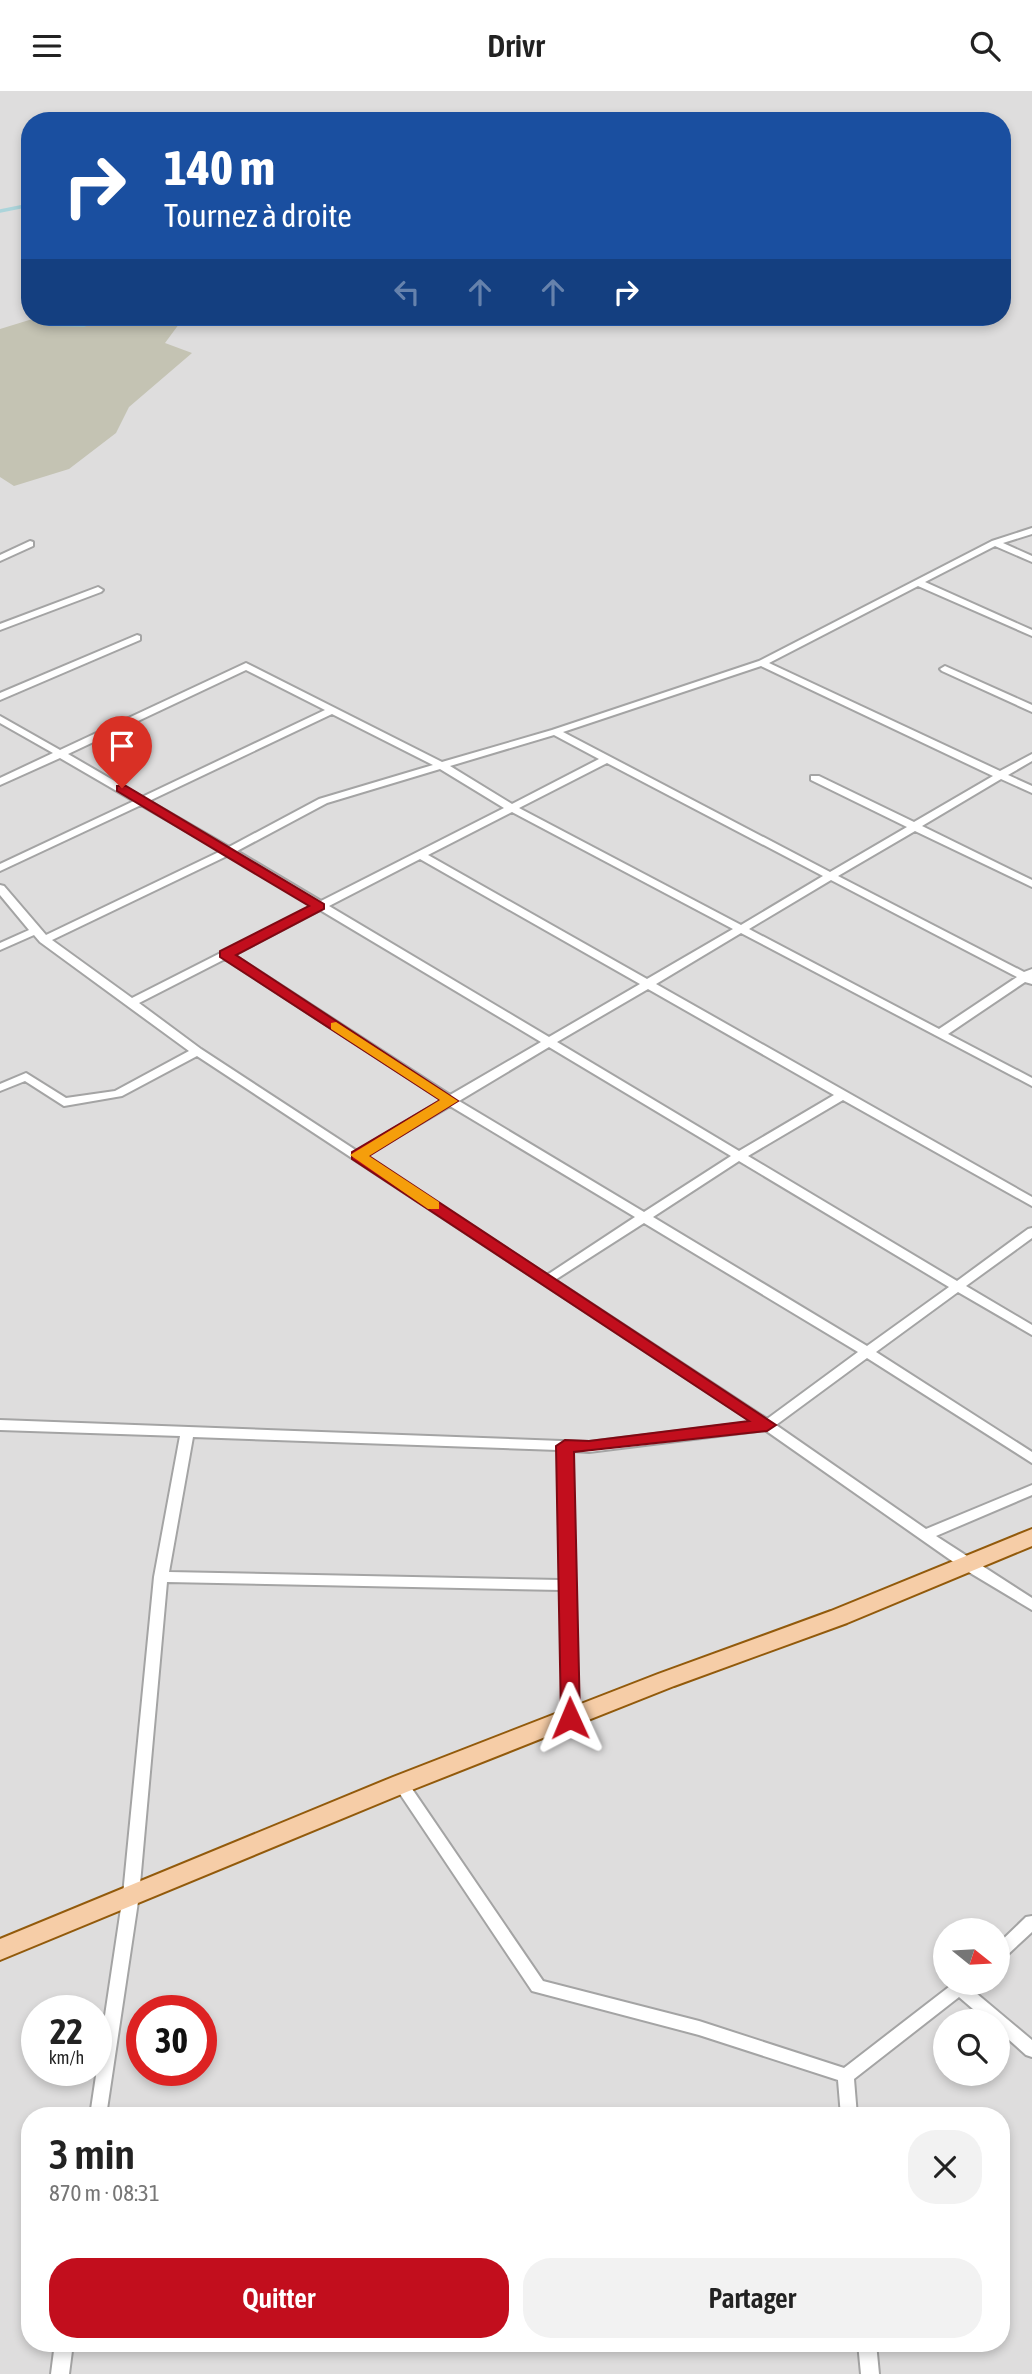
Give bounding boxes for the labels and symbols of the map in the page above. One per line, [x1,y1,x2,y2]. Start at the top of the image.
pin [92,716,152,788]
position arrow [533,1681,607,1755]
north arrow [933,1918,1010,1995]
speed limit sign: 30 [126,1995,217,2086]

